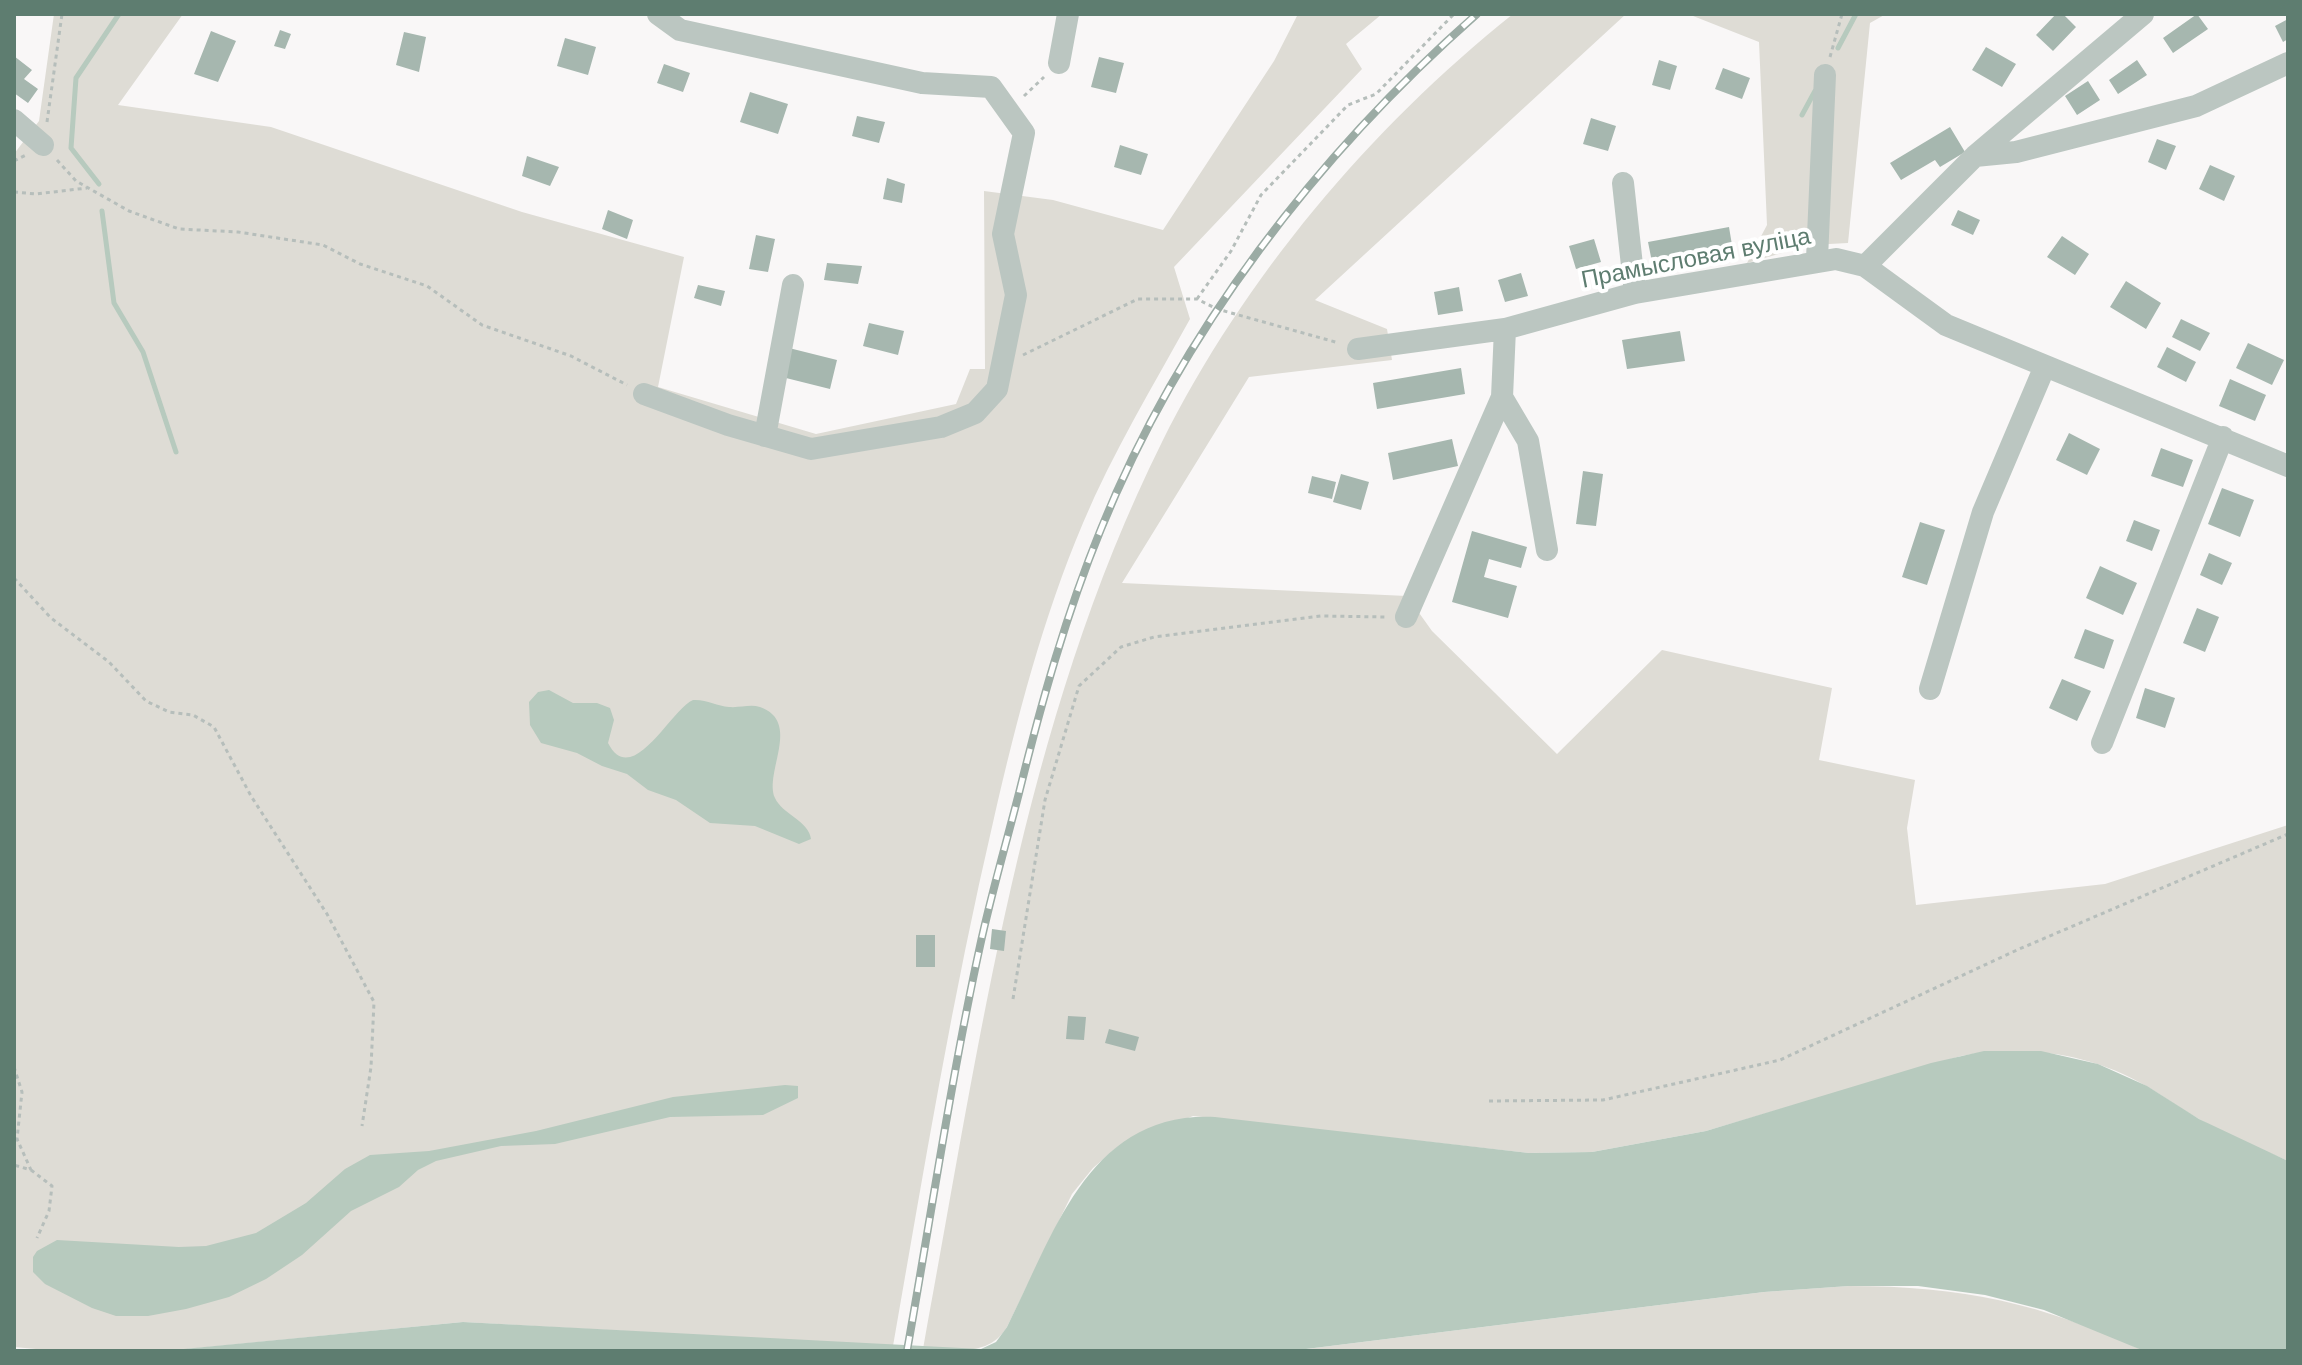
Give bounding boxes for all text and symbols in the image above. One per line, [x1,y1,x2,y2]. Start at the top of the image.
street label: Прамысловая вуліца [1579,223,1813,295]

